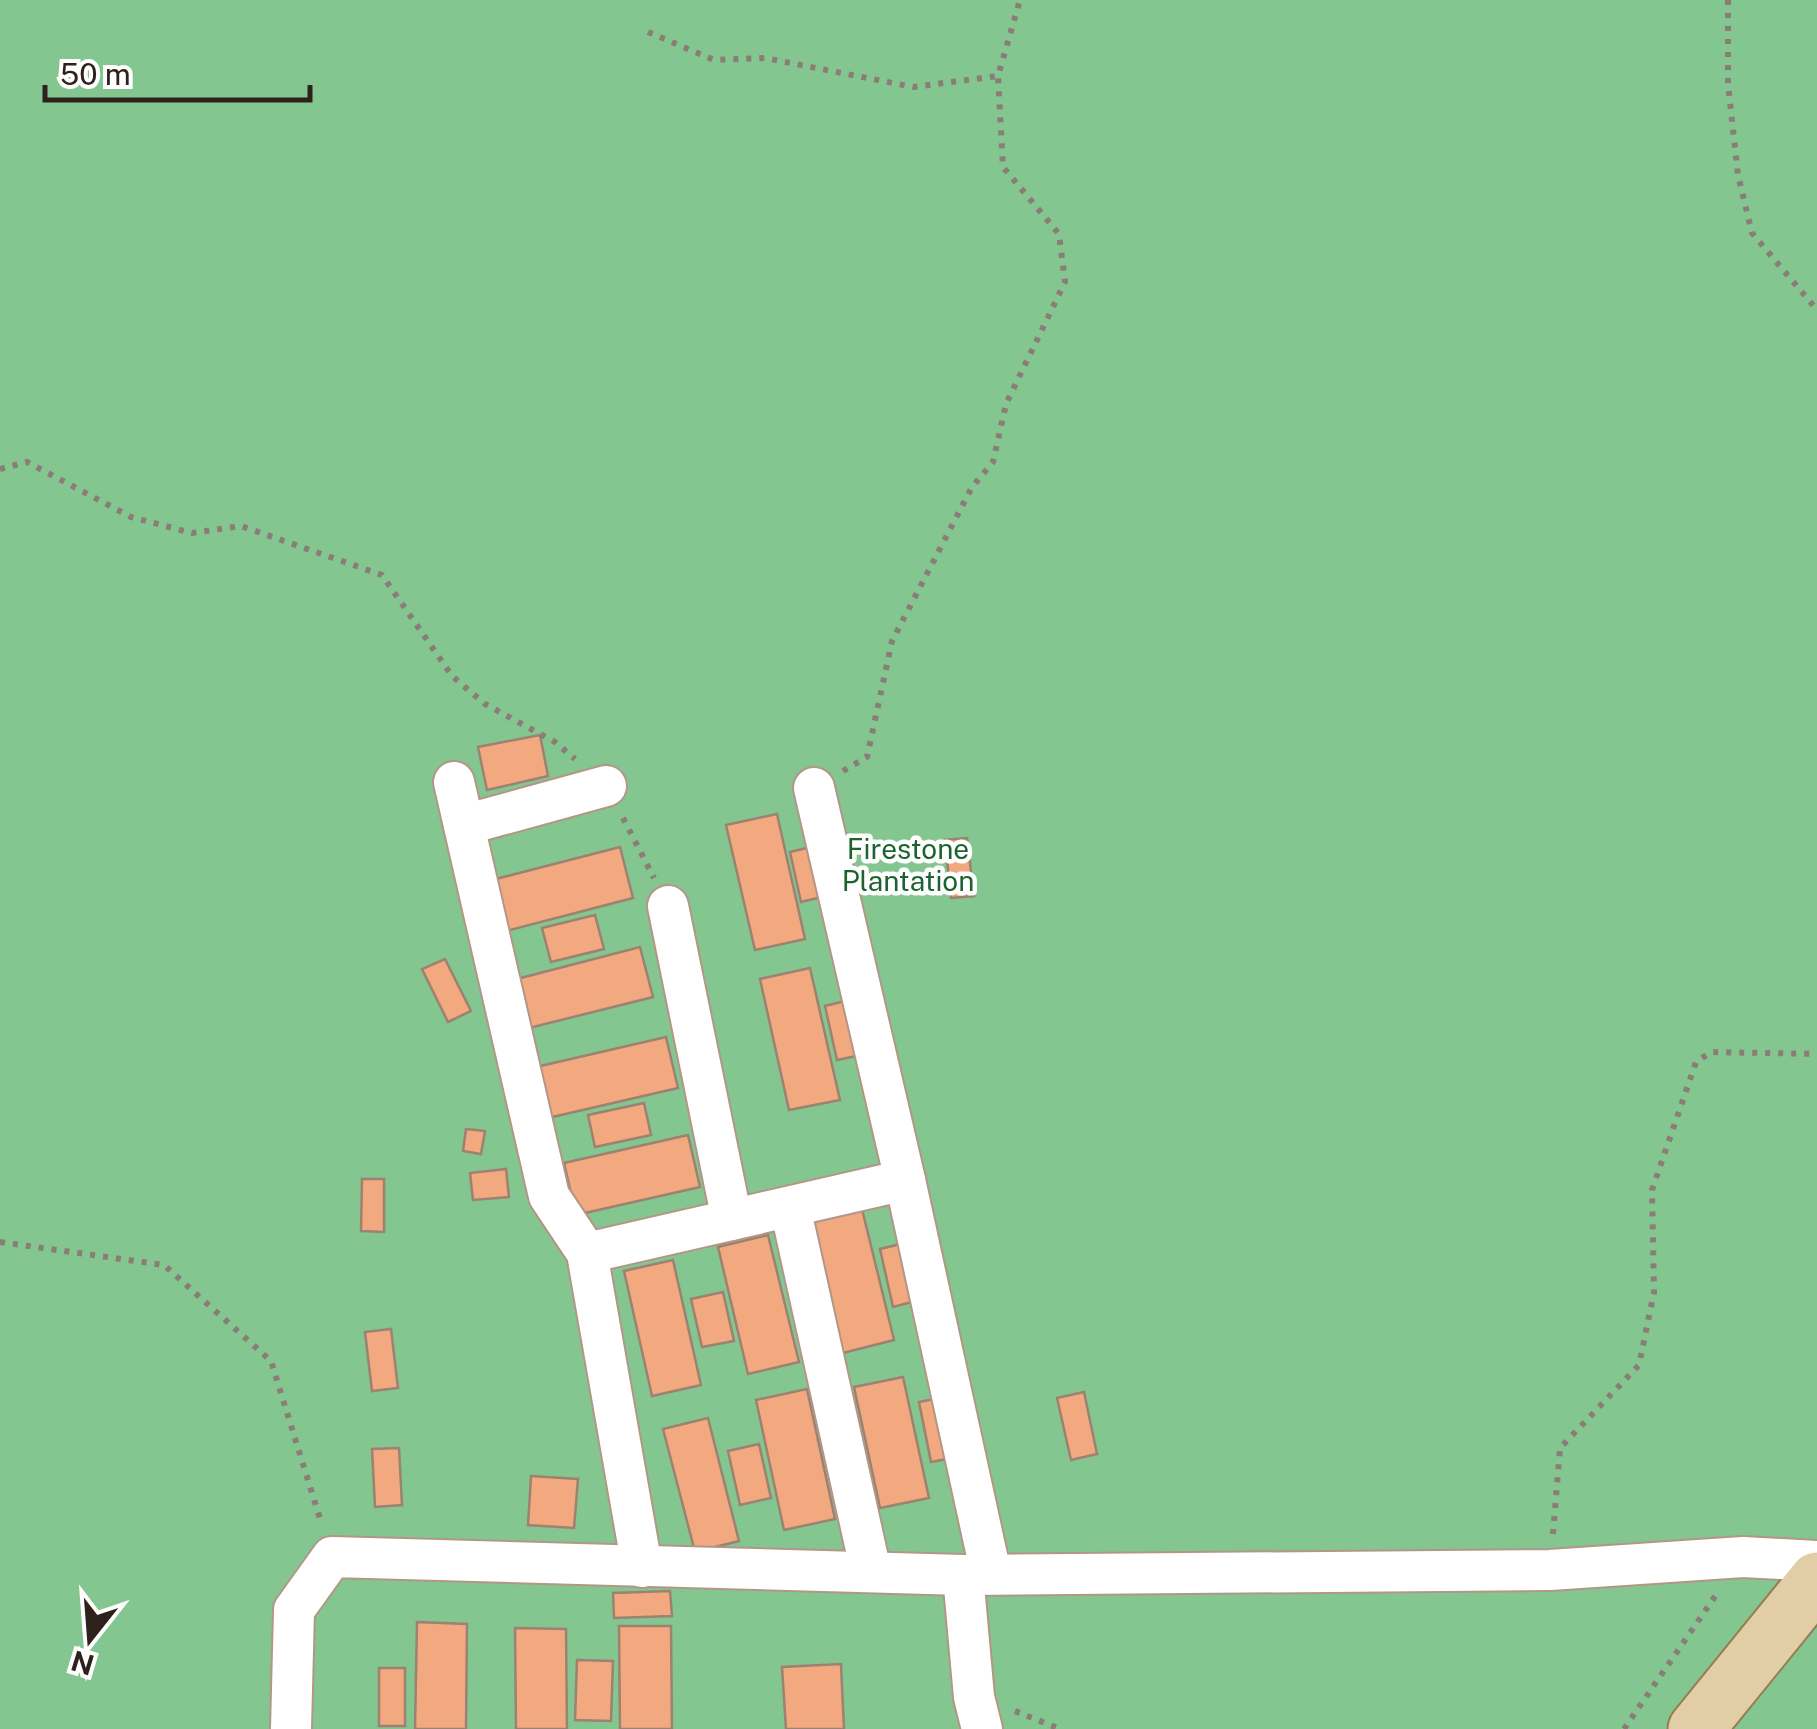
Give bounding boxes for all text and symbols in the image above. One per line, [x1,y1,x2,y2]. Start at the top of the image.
scale bar [45,40,310,102]
text: 50 m [60,56,131,92]
park label: Firestone Plantation [842,832,974,897]
north arrow [40,1589,140,1689]
text: N [67,1644,98,1682]

